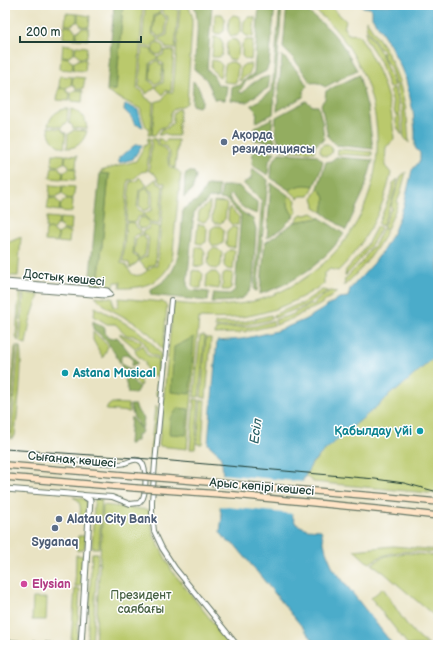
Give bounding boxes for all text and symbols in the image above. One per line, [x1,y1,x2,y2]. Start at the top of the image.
scale bar [20,18,141,44]
text: 200 m [26,25,60,40]
place label: Ақорда резиденциясы [231,128,315,157]
marker: Ақорда резиденциясы [219,137,229,147]
street label: Достық көшесі [23,266,105,290]
place label: Astana Musical [72,366,156,381]
marker: Astana Musical [60,368,70,378]
water label: Есіл [246,417,266,445]
place label: Қабылдау үйі [334,424,412,439]
marker: Қабылдау үйі [415,426,425,436]
street label: Сығанақ көшесі [27,449,117,471]
street label: Арыс көпірі көшесі [208,475,315,499]
place label: Alatau City Bank [66,512,158,527]
marker: Alatau City Bank [54,514,64,524]
marker: Syganaq [50,523,60,533]
place label: Syganaq [32,535,78,550]
place label: Elysian [32,577,71,592]
marker: Elysian [19,579,29,589]
park label: Президент саябағы [110,588,172,617]

